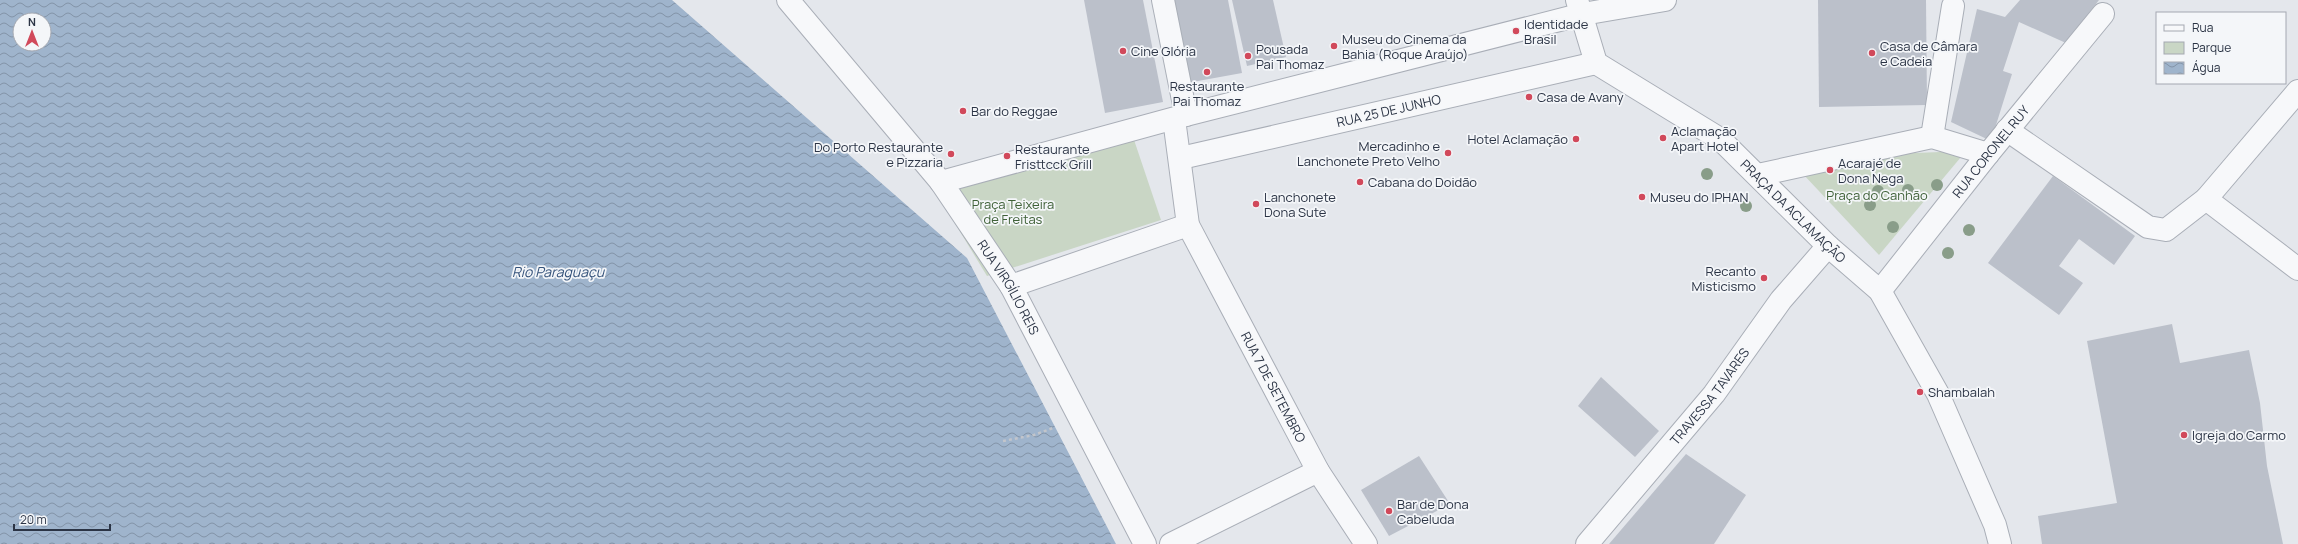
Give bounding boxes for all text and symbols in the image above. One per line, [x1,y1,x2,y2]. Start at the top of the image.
north arrow [12,12,52,52]
legend [2156,12,2286,84]
text: N [28,14,36,29]
place label: Identidade Brasil [1524,15,1589,48]
text: Rua [2192,19,2213,36]
marker: Identidade Brasil [1511,26,1521,36]
place label: Museu do Cinema da Bahia (Roque Araújo) [1342,30,1468,63]
place label: Casa de Câmara e Cadeia [1880,37,1978,70]
text: Parque [2192,39,2231,56]
place label: Pousada Pai Thomaz [1256,40,1325,73]
marker: Museu do Cinema da Bahia (Roque Araújo) [1329,41,1339,51]
place label: Cine Glória [1131,42,1196,60]
marker: Cine Glória [1118,46,1128,56]
marker: Casa de Câmara e Cadeia [1867,48,1877,58]
marker: Pousada Pai Thomaz [1243,51,1253,61]
text: Água [2192,59,2221,76]
marker: Restaurante Pai Thomaz [1202,67,1212,77]
place label: Restaurante Pai Thomaz [1170,77,1245,110]
place label: Casa de Avany [1537,88,1624,106]
street label: RUA 25 DE JUNHO [1335,90,1443,131]
marker: Casa de Avany [1524,92,1534,102]
street label: RUA CORONEL RUY [1948,101,2034,201]
place label: Bar do Reggae [971,102,1058,120]
marker: Bar do Reggae [958,106,968,116]
place label: Aclamação Apart Hotel [1671,122,1739,155]
place label: Hotel Aclamação [1467,130,1568,148]
marker: Aclamação Apart Hotel [1658,133,1668,143]
marker: Hotel Aclamação [1571,134,1581,144]
place label: Mercadinho e Lanchonete Preto Velho [1297,137,1440,170]
place label: Do Porto Restaurante e Pizzaria [814,138,943,171]
place label: Restaurante Fristtcck Grill [1015,140,1092,173]
marker: Mercadinho e Lanchonete Preto Velho [1443,148,1453,158]
marker: Do Porto Restaurante e Pizzaria [946,149,956,159]
marker: Restaurante Fristtcck Grill [1002,151,1012,161]
place label: Acarajé de Dona Nega [1838,154,1903,187]
street label: PRAÇA DA ACLAMAÇÃO [1737,155,1850,267]
marker: Acarajé de Dona Nega [1825,165,1835,175]
place label: Cabana do Doidão [1368,173,1477,191]
marker: Cabana do Doidão [1355,177,1365,187]
park label: Praça do Canhão [1826,186,1928,204]
place label: Lanchonete Dona Sute [1264,188,1336,221]
place label: Museu do IPHAN [1650,188,1748,206]
marker: Museu do IPHAN [1637,192,1647,202]
park label: Praça Teixeira de Freitas [972,195,1054,228]
marker: Lanchonete Dona Sute [1251,199,1261,209]
street label: RUA VIRGÍLIO REIS [973,236,1044,338]
water label: Rio Paraguaçu [512,262,606,281]
place label: Recanto Misticismo [1691,262,1756,295]
marker: Recanto Misticismo [1759,273,1769,283]
street label: RUA 7 DE SETEMBRO [1237,328,1310,446]
street label: TRAVESSA TAVARES [1666,344,1753,449]
place label: Shambalah [1928,383,1995,401]
marker: Shambalah [1915,387,1925,397]
place label: Igreja do Carmo [2192,426,2286,444]
marker: Igreja do Carmo [2179,430,2189,440]
place label: Bar de Dona Cabeluda [1397,495,1469,528]
scale bar [14,506,110,532]
marker: Bar de Dona Cabeluda [1384,506,1394,516]
text: 20 m [20,511,47,528]

